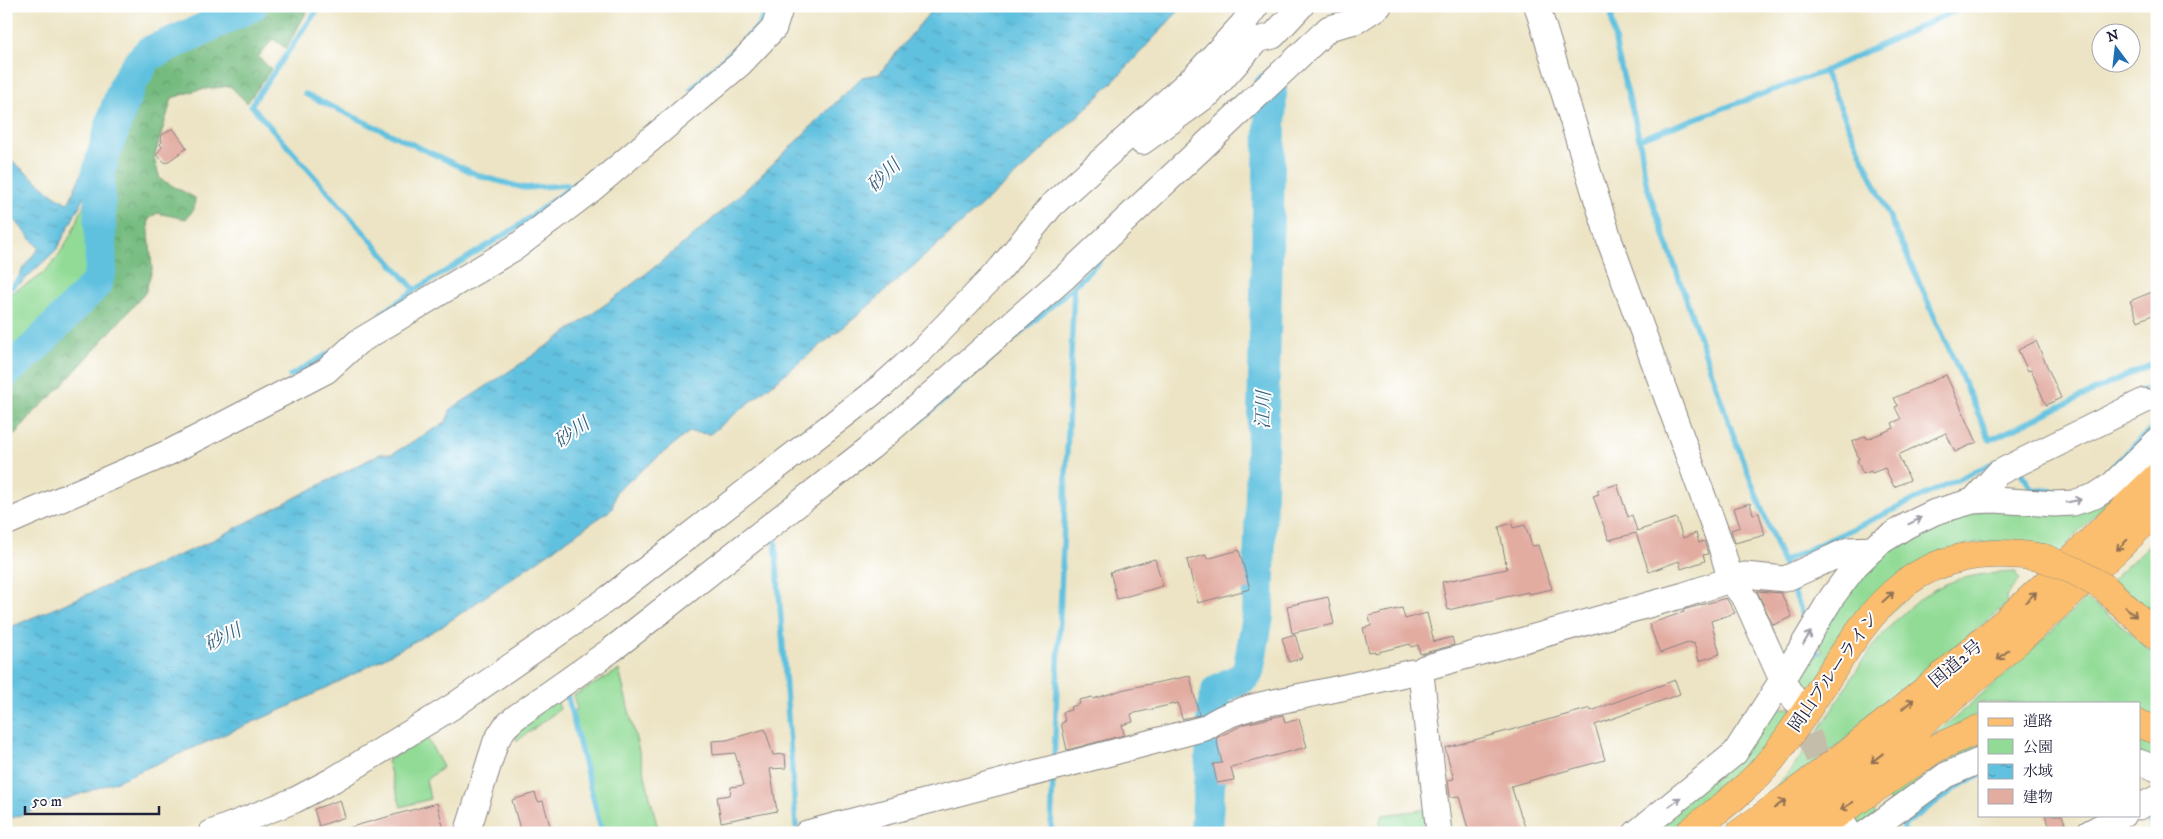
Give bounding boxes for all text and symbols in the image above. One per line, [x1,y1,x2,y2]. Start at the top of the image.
north arrow [2090,22,2140,72]
text: N [2105,26,2121,47]
water label: 砂川 [862,153,907,197]
water label: 江川 [1252,389,1276,429]
water label: 砂川 [550,412,596,453]
one-way arrow [2065,496,2081,506]
one-way arrow [1907,516,1922,525]
one-way arrow [2116,538,2128,551]
one-way arrow [1882,591,1894,603]
one-way arrow [2024,592,2037,603]
one-way arrow [2125,606,2137,618]
street label: 岡山ブルーライン [1784,607,1884,737]
water label: 砂川 [201,618,247,657]
one-way arrow [1803,632,1813,646]
street label: 国道2号 [1925,635,1987,693]
one-way arrow [1996,649,2009,661]
one-way arrow [1901,699,1914,710]
legend [1978,702,2140,816]
text: 道路 [2023,712,2053,731]
text: 公園 [2023,738,2053,757]
one-way arrow [1871,753,1884,764]
text: 水域 [2023,762,2053,781]
scale bar [25,784,159,816]
text: 建物 [2023,788,2053,807]
text: 50 m [32,792,62,811]
one-way arrow [1668,797,1681,808]
one-way arrow [1773,799,1787,809]
one-way arrow [1840,801,1854,811]

